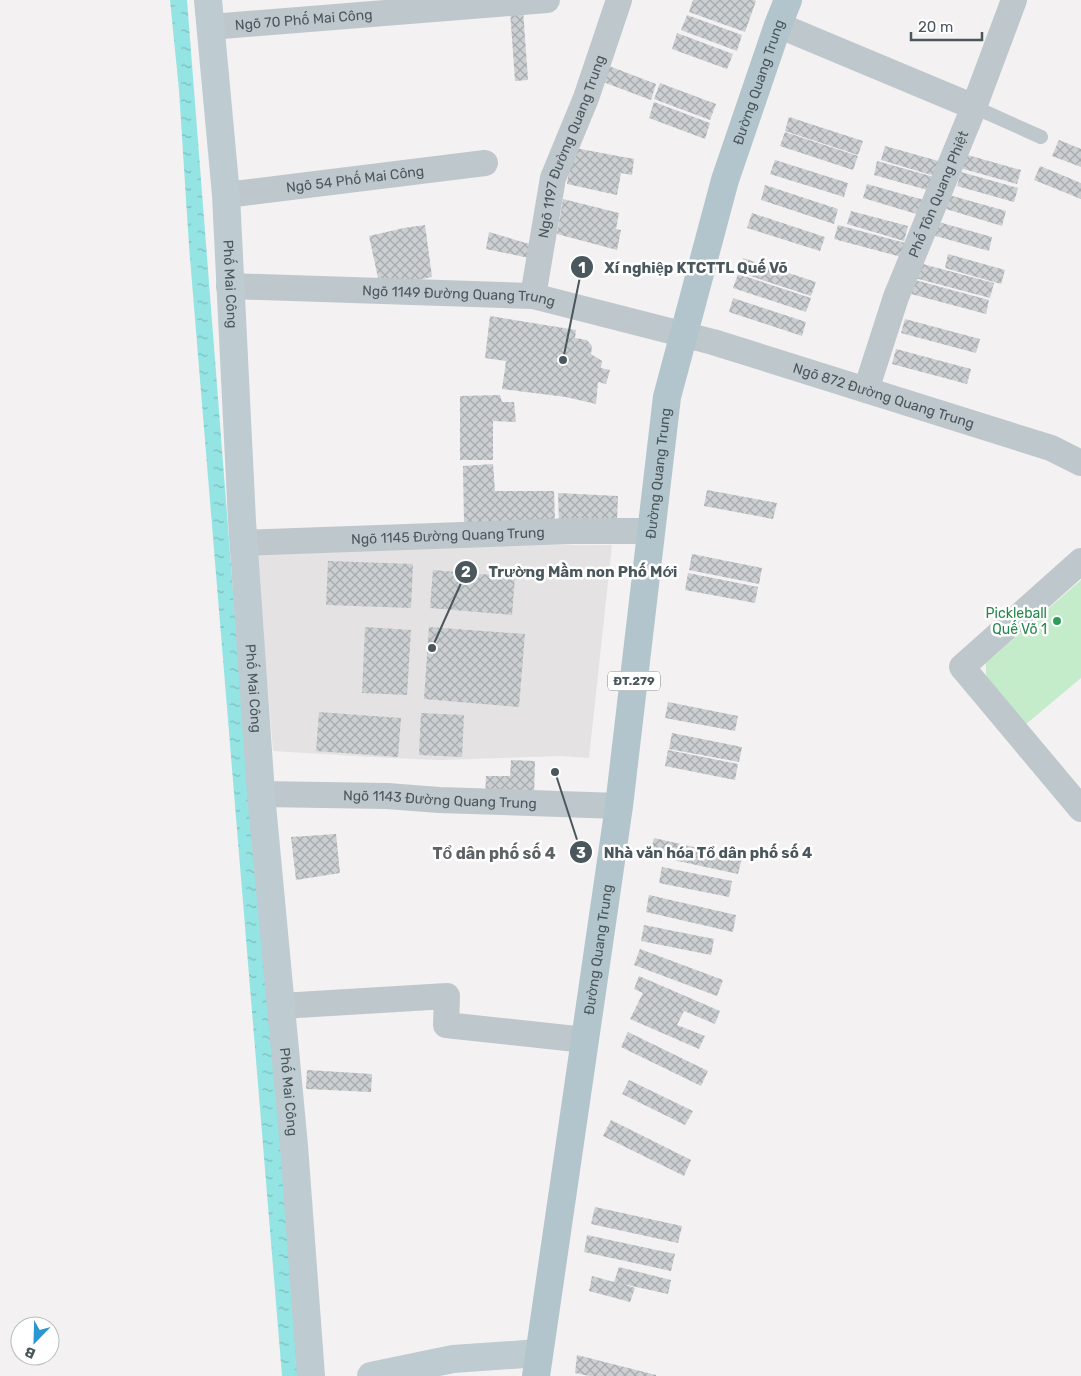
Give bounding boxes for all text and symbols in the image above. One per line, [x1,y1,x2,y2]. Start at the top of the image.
street label: Ngõ 70 Phố Mai Công [234,6,373,34]
scale bar [911,10,982,42]
street label: Đường Quang Trung [730,17,788,147]
text: 20 m [918,18,953,36]
street label: Ngõ 1197 Đường Quang Trung [535,53,609,239]
street label: Phố Tôn Quang Phiệt [905,128,973,260]
street label: Ngõ 54 Phố Mai Công [285,163,425,197]
street label: Phố Mai Công [219,239,241,329]
callout: Xí nghiệp KTCTTL Quế Võ [569,252,799,282]
text: Xí nghiệp KTCTTL Quế Võ [604,258,788,277]
text: 1 [578,259,586,277]
street label: Ngõ 1149 Đường Quang Trung [362,282,557,310]
street label: Ngõ 872 Đường Quang Trung [791,360,976,432]
street label: Đường Quang Trung [642,407,675,540]
street label: Ngõ 1145 Đường Quang Trung [351,524,545,548]
callout: Trường Mầm non Phố Mới [454,557,688,587]
text: Trường Mầm non Phố Mới [489,562,677,581]
text: 2 [461,563,471,581]
place label: Pickleball Quế Võ 1 [986,605,1047,638]
marker: Pickleball Quế Võ 1 [1051,615,1063,627]
street label: Phố Mai Công [242,643,265,733]
road number: ĐT.279 [608,671,660,690]
street label: Ngõ 1143 Đường Quang Trung [343,787,537,812]
callout: Nhà văn hóa Tổ dân phố số 4 [569,837,823,867]
district label: Tổ dân phố số 4 [432,842,556,863]
text: Nhà văn hóa Tổ dân phố số 4 [604,843,812,862]
text: 3 [576,844,586,862]
street label: Đường Quang Trung [581,883,617,1016]
street label: Phố Mai Công [276,1047,301,1137]
north arrow [10,1316,60,1366]
text: B [22,1343,38,1362]

